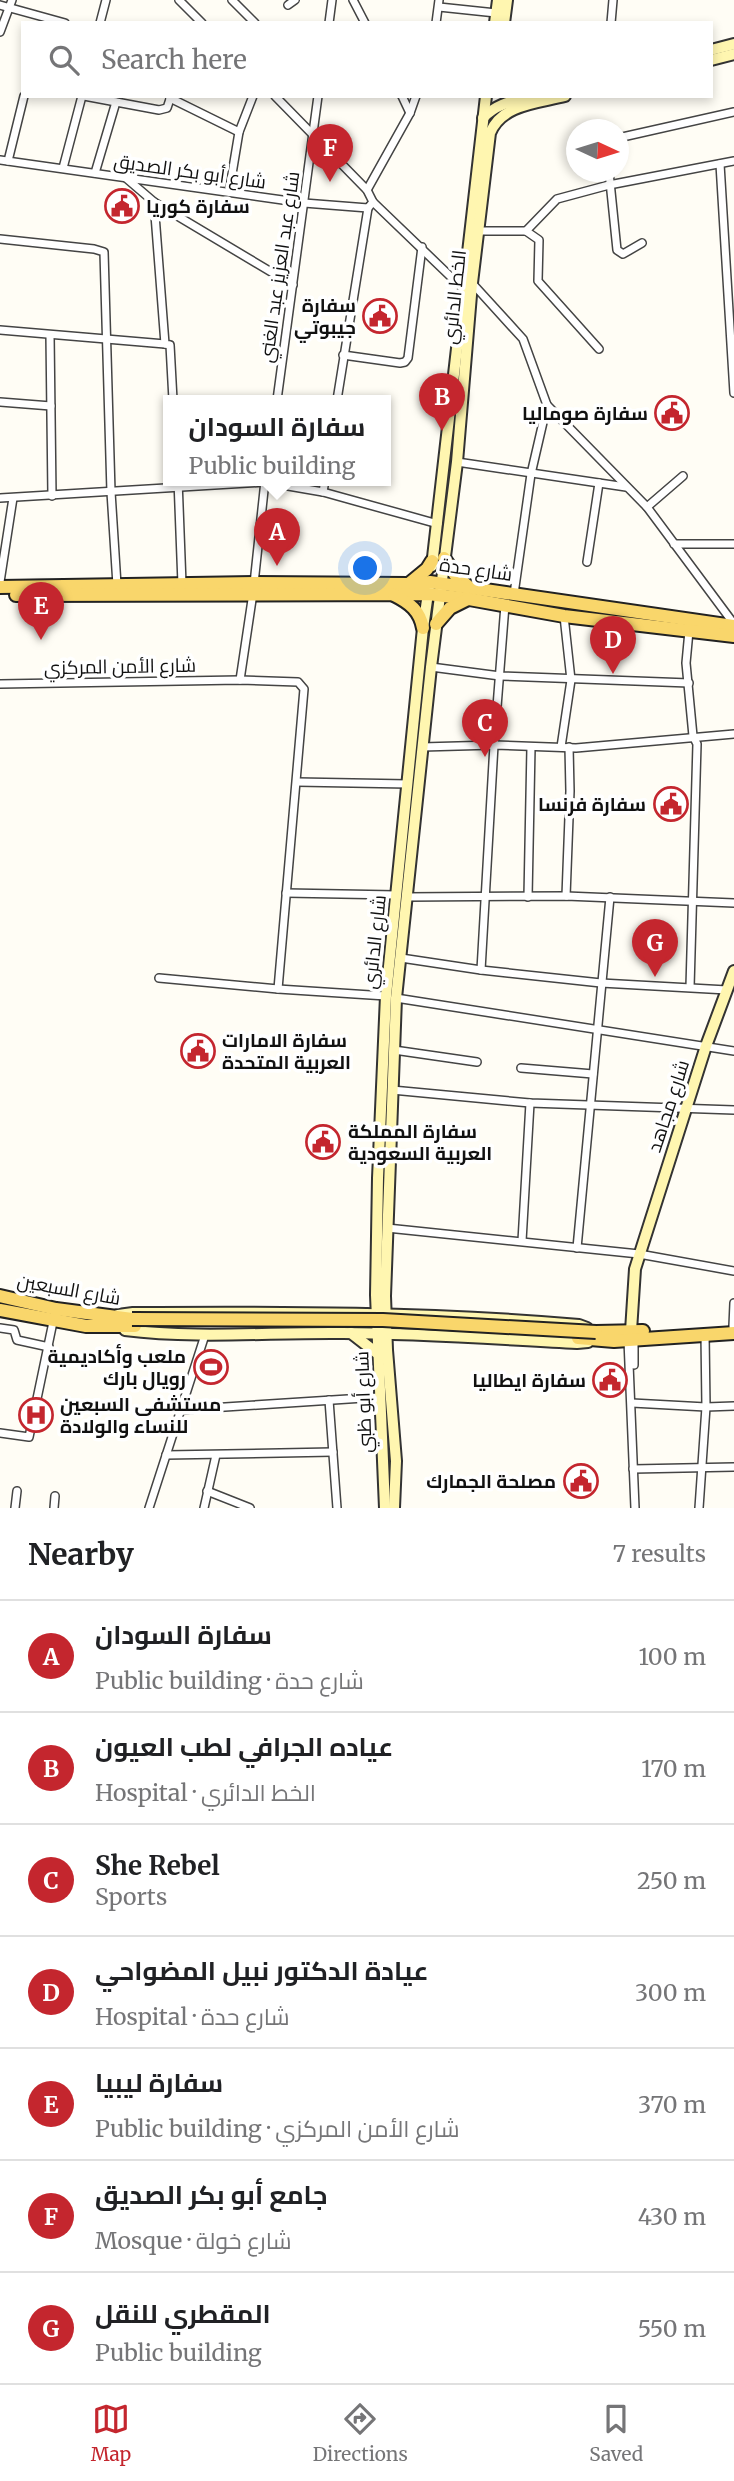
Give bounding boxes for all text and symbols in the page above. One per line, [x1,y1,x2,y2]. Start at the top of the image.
search box [21,21,713,98]
icon: search [45,41,83,79]
text: Search here [101,43,247,76]
north arrow [566,119,629,182]
pin: F [307,124,353,182]
street label: شارع أبو بكر الصديق [112,148,268,196]
street label: شارع عبد العزيز عبد الغني [254,170,307,365]
public building icon: سفارة كوريا [103,187,141,225]
place label: سفارة كوريا [146,194,250,218]
street label: الخط الدائري [437,249,474,346]
place label: سفارة جيبوتي [294,293,356,343]
public building icon: سفارة جيبوتي [361,297,399,335]
pin: B [419,373,465,431]
public building icon: سفارة صوماليا [653,394,691,432]
popup [163,395,391,486]
place label: سفارة صوماليا [522,401,648,425]
text: سفارة السودان [189,410,365,443]
text: Public building [189,451,355,480]
pin: A [254,508,300,566]
your location [348,551,382,585]
street label: شارع حدة [438,552,514,588]
pin: E [18,582,64,640]
pin: D [590,616,636,674]
street label: شارع الأمن المركزي [44,653,196,682]
pin: C [462,699,508,757]
public building icon: سفارة فرنسا [652,785,690,823]
place label: سفارة فرنسا [538,792,646,816]
street label: شارع الدائري [357,894,394,991]
pin: G [632,919,678,977]
place label: سفارة الامارات العربية المتحدة [222,1028,351,1074]
public building icon: سفارة الامارات العربية المتحدة [179,1032,217,1070]
street label: شارع مجاهد [642,1057,696,1156]
place label: سفارة المملكة العربية السعودية [348,1119,492,1165]
public building icon: سفارة المملكة العربية السعودية [304,1123,342,1161]
street label: شارع السبعين [15,1268,123,1312]
place label: ملعب وأكاديمية رويال بارك [48,1343,186,1391]
sports icon: ملعب وأكاديمية رويال بارك [192,1348,230,1386]
street label: شارع أبو ظبي [349,1350,380,1453]
public building icon: سفارة ايطاليا [591,1361,629,1399]
place label: سفارة ايطاليا [472,1368,586,1392]
place label: مستشفى السبعين للنساء والولادة [60,1392,221,1438]
hospital icon: مستشفى السبعين للنساء والولادة [17,1396,55,1434]
public building icon: مصلحة الجمارك [562,1462,600,1500]
place label: مصلحة الجمارك [426,1469,556,1493]
text: Nearby [28,1535,134,1573]
text: 7 results [613,1539,706,1568]
text: سفارة السودان [95,1618,272,1651]
text: A [43,1642,59,1671]
text: 100 m [638,1642,706,1671]
text: Public building · شارع حدة [95,1666,364,1695]
text: عياده الجرافي لطب العيون [95,1730,393,1763]
text: B [43,1754,59,1783]
text: 170 m [641,1754,706,1783]
text: Hospital · الخط الدائري [95,1778,316,1807]
text: She Rebel [95,1849,220,1882]
text: C [43,1866,59,1895]
text: 250 m [637,1866,706,1895]
text: Sports [95,1882,167,1911]
text: عيادة الدكتور نبيل المضواحي [95,1954,429,1987]
text: D [42,1978,60,2007]
text: 300 m [635,1978,706,2007]
text: Hospital · شارع حدة [95,2002,290,2031]
text: سفارة ليبيا [95,2066,223,2099]
text: E [43,2090,59,2119]
text: 370 m [638,2090,706,2119]
text: Public building · شارع الأمن المركزي [95,2114,459,2143]
text: جامع أبو بكر الصديق [95,2178,327,2211]
text: F [44,2202,58,2231]
text: 430 m [638,2202,706,2231]
text: Mosque · شارع خولة [95,2226,291,2255]
text: المقطري للنقل [95,2297,271,2330]
text: G [43,2314,59,2343]
text: 550 m [638,2314,706,2343]
text: Public building [95,2338,262,2367]
tab: Map [91,2400,131,2466]
tab: Directions [313,2400,408,2466]
tab: Saved [589,2400,643,2466]

